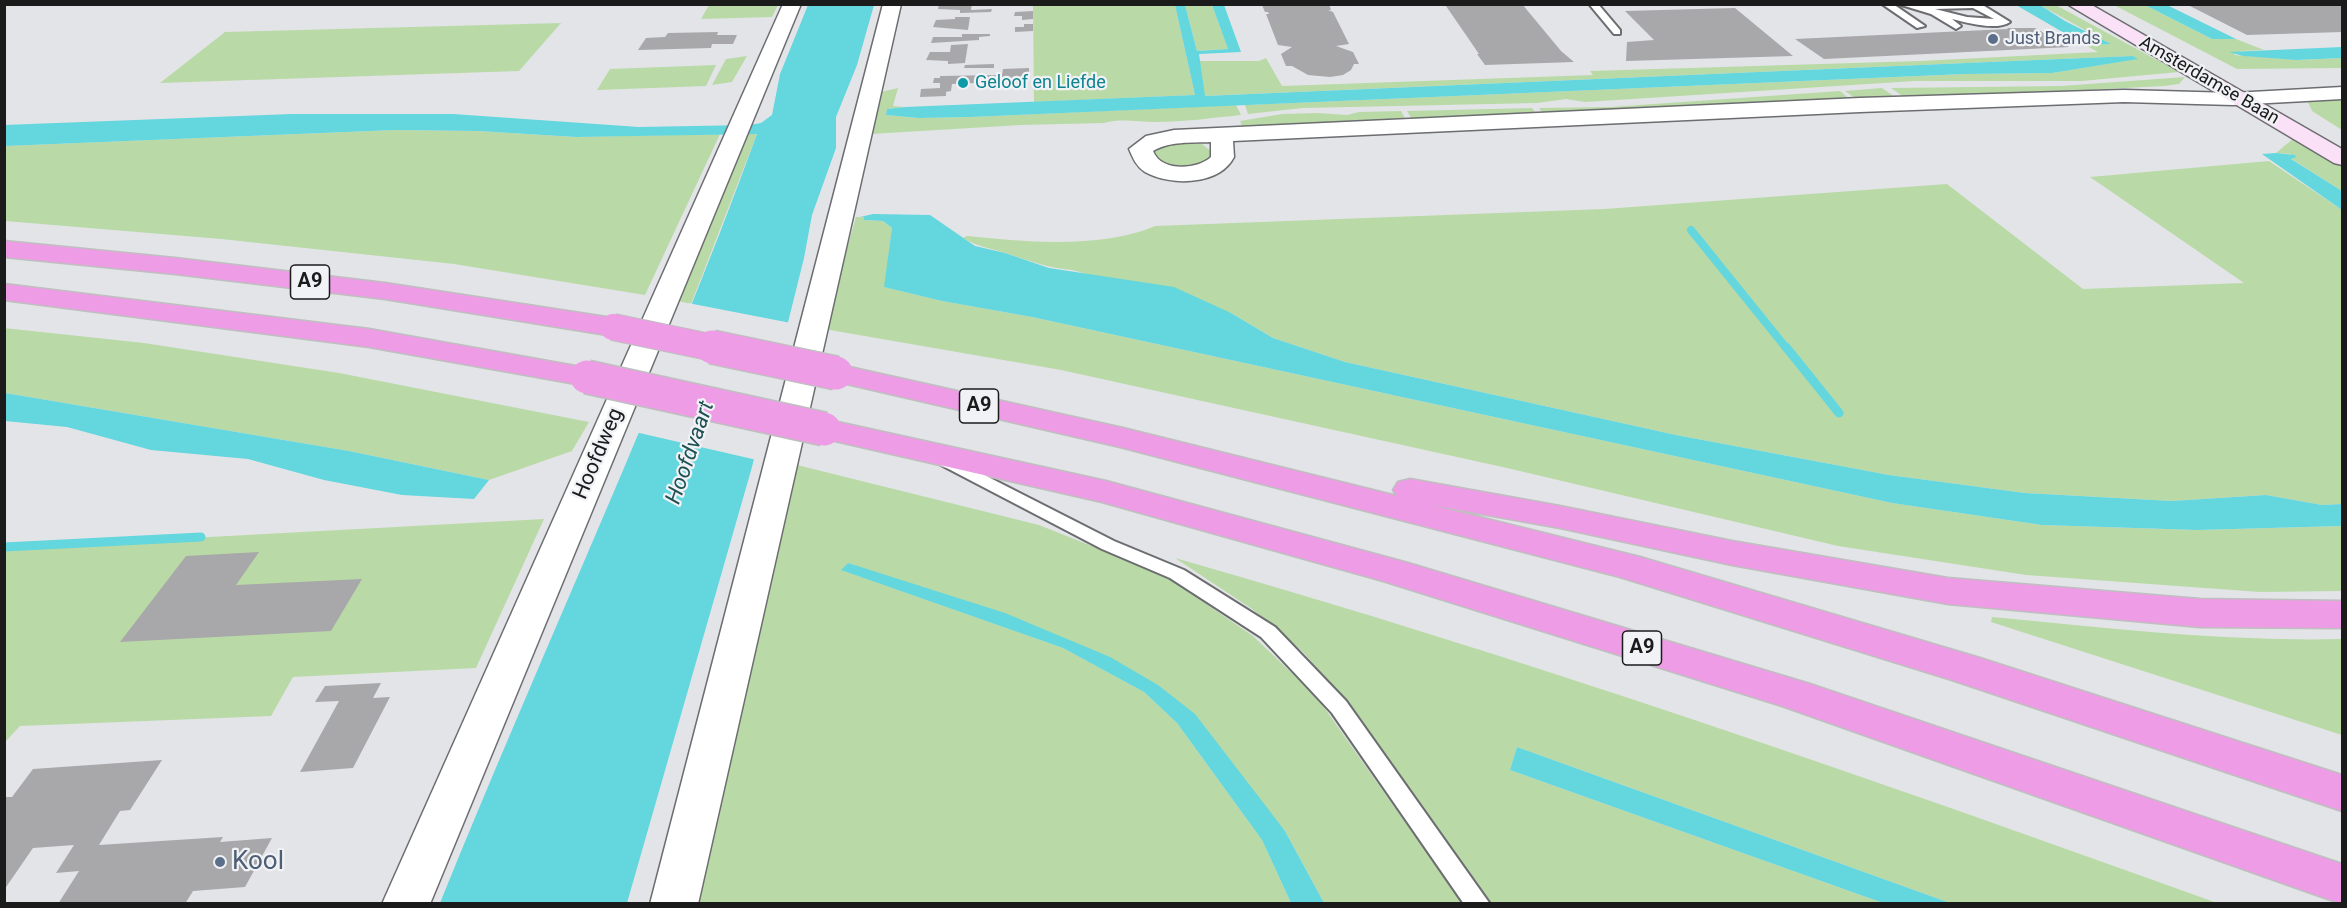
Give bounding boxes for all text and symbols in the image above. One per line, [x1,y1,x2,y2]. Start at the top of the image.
place label: Just Brands [2005,28,2101,50]
marker: Just Brands [1986,32,2000,46]
street label: Amsterdamse Baan [2135,32,2283,130]
place label: Geloof en Liefde [975,72,1106,94]
marker: Geloof en Liefde [956,76,970,90]
road number: A9 [290,265,330,299]
road number: A9 [960,389,998,423]
water label: Hoofdvaart [661,398,721,508]
street label: Hoofdweg [569,405,629,503]
road number: A9 [1622,631,1662,665]
place label: Kool [232,846,284,878]
marker: Kool [213,855,227,869]

